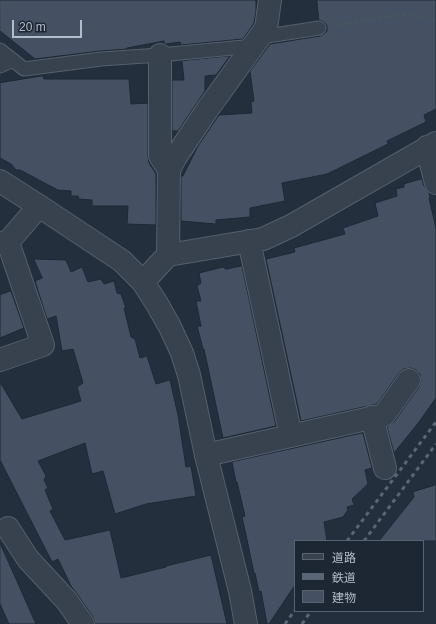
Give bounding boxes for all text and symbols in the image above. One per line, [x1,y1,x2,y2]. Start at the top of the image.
scale bar [14,12,84,38]
text: 20 m [19,20,46,34]
legend [294,540,424,612]
text: 道路 [332,551,356,565]
text: 鉄道 [332,571,356,585]
text: 建物 [332,591,356,605]

